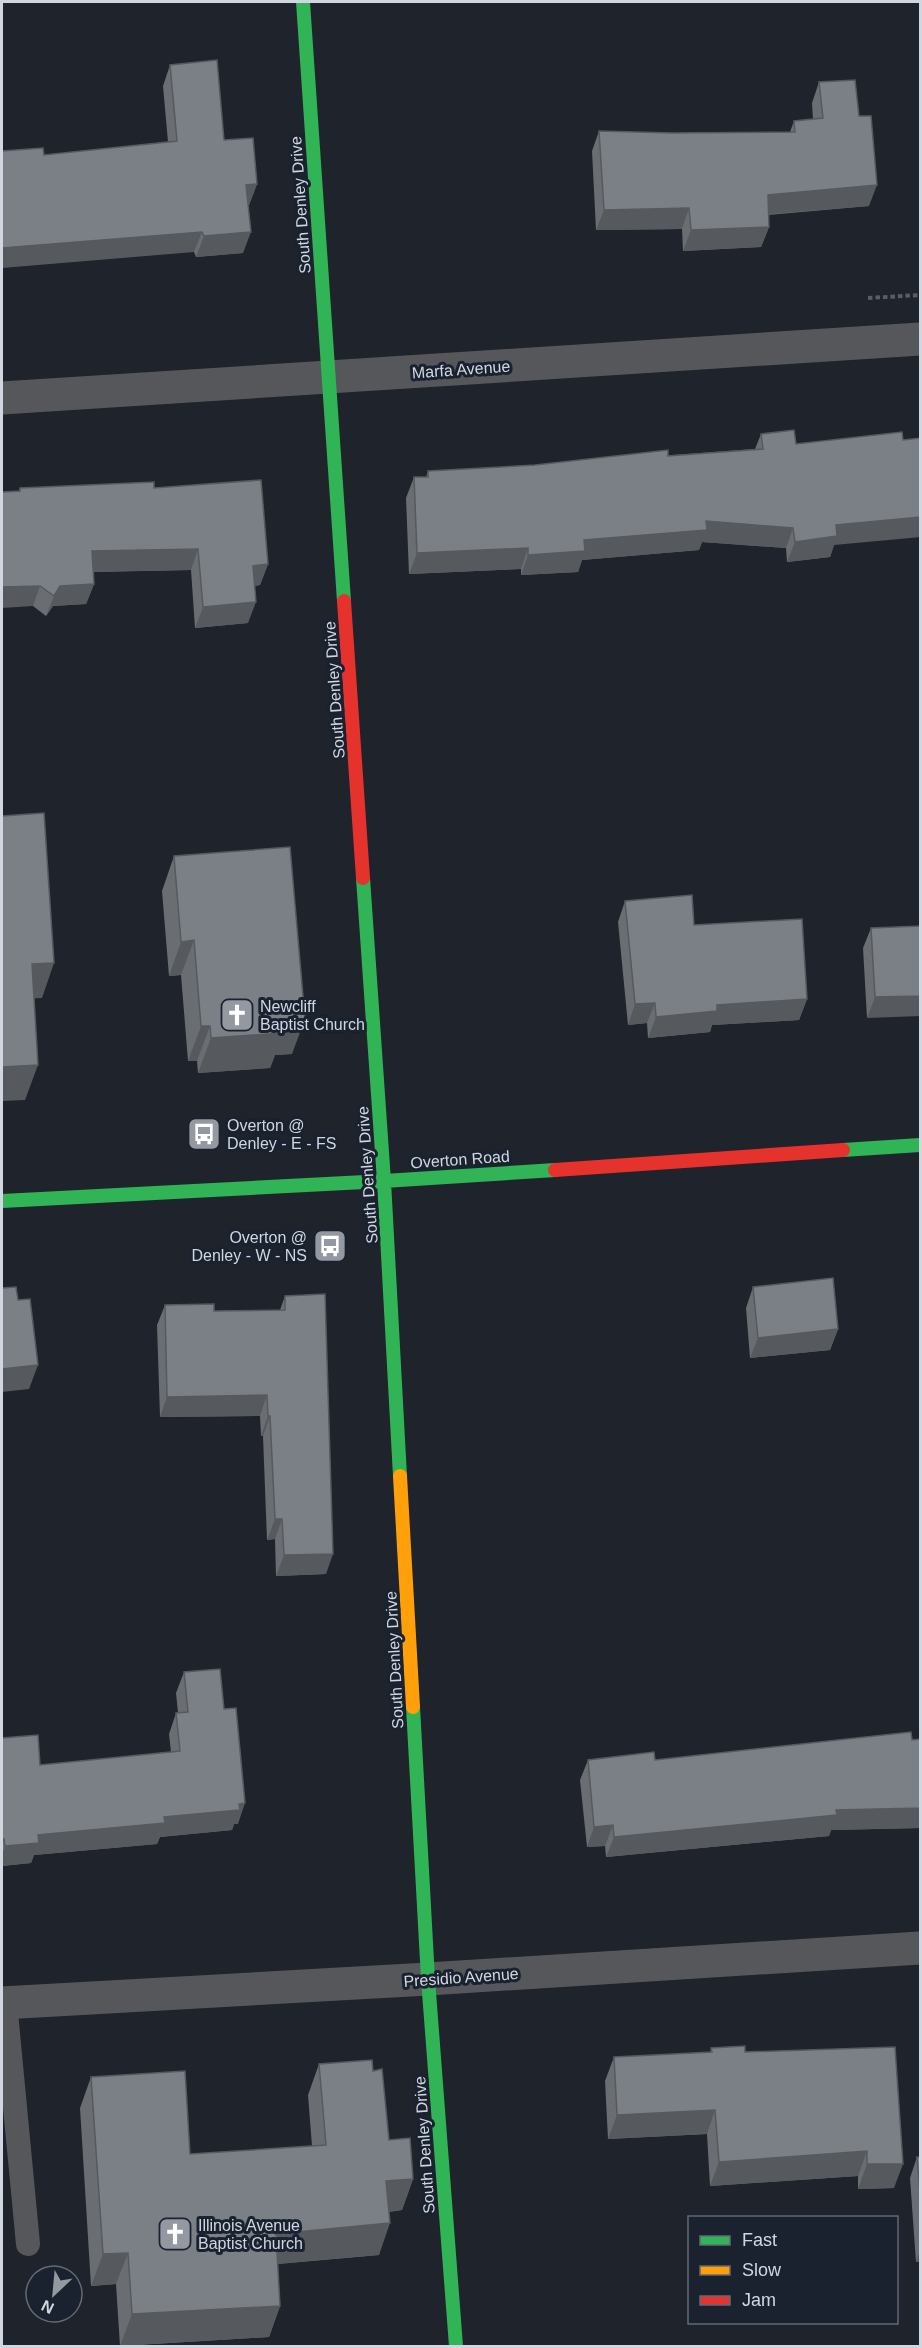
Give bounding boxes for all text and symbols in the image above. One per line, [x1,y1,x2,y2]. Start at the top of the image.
street label: South Denley Drive [287,136,314,274]
street label: Marfa Avenue [411,358,511,381]
street label: South Denley Drive [321,621,348,759]
church icon: Newcliff Baptist Church [219,997,255,1033]
place label: Newcliff Baptist Church [260,998,365,1033]
street label: South Denley Drive [354,1106,381,1244]
bus stop icon: Overton @ Denley - E - FS [186,1116,222,1152]
place label: Overton @ Denley - E - FS [227,1117,336,1152]
street label: Overton Road [410,1148,510,1171]
bus stop icon: Overton @ Denley - W - NS [312,1228,348,1264]
place label: Overton @ Denley - W - NS [191,1229,307,1264]
street label: South Denley Drive [382,1591,407,1729]
street label: Presidio Avenue [403,1965,519,1990]
street label: South Denley Drive [411,2076,438,2214]
church icon: Illinois Avenue Baptist Church [157,2216,193,2252]
legend [688,2216,898,2324]
place label: Illinois Avenue Baptist Church [198,2217,303,2252]
text: Fast [742,2230,777,2250]
text: Slow [742,2260,782,2280]
north arrow [24,2264,84,2324]
text: Jam [742,2290,776,2310]
text: N [39,2297,57,2317]

